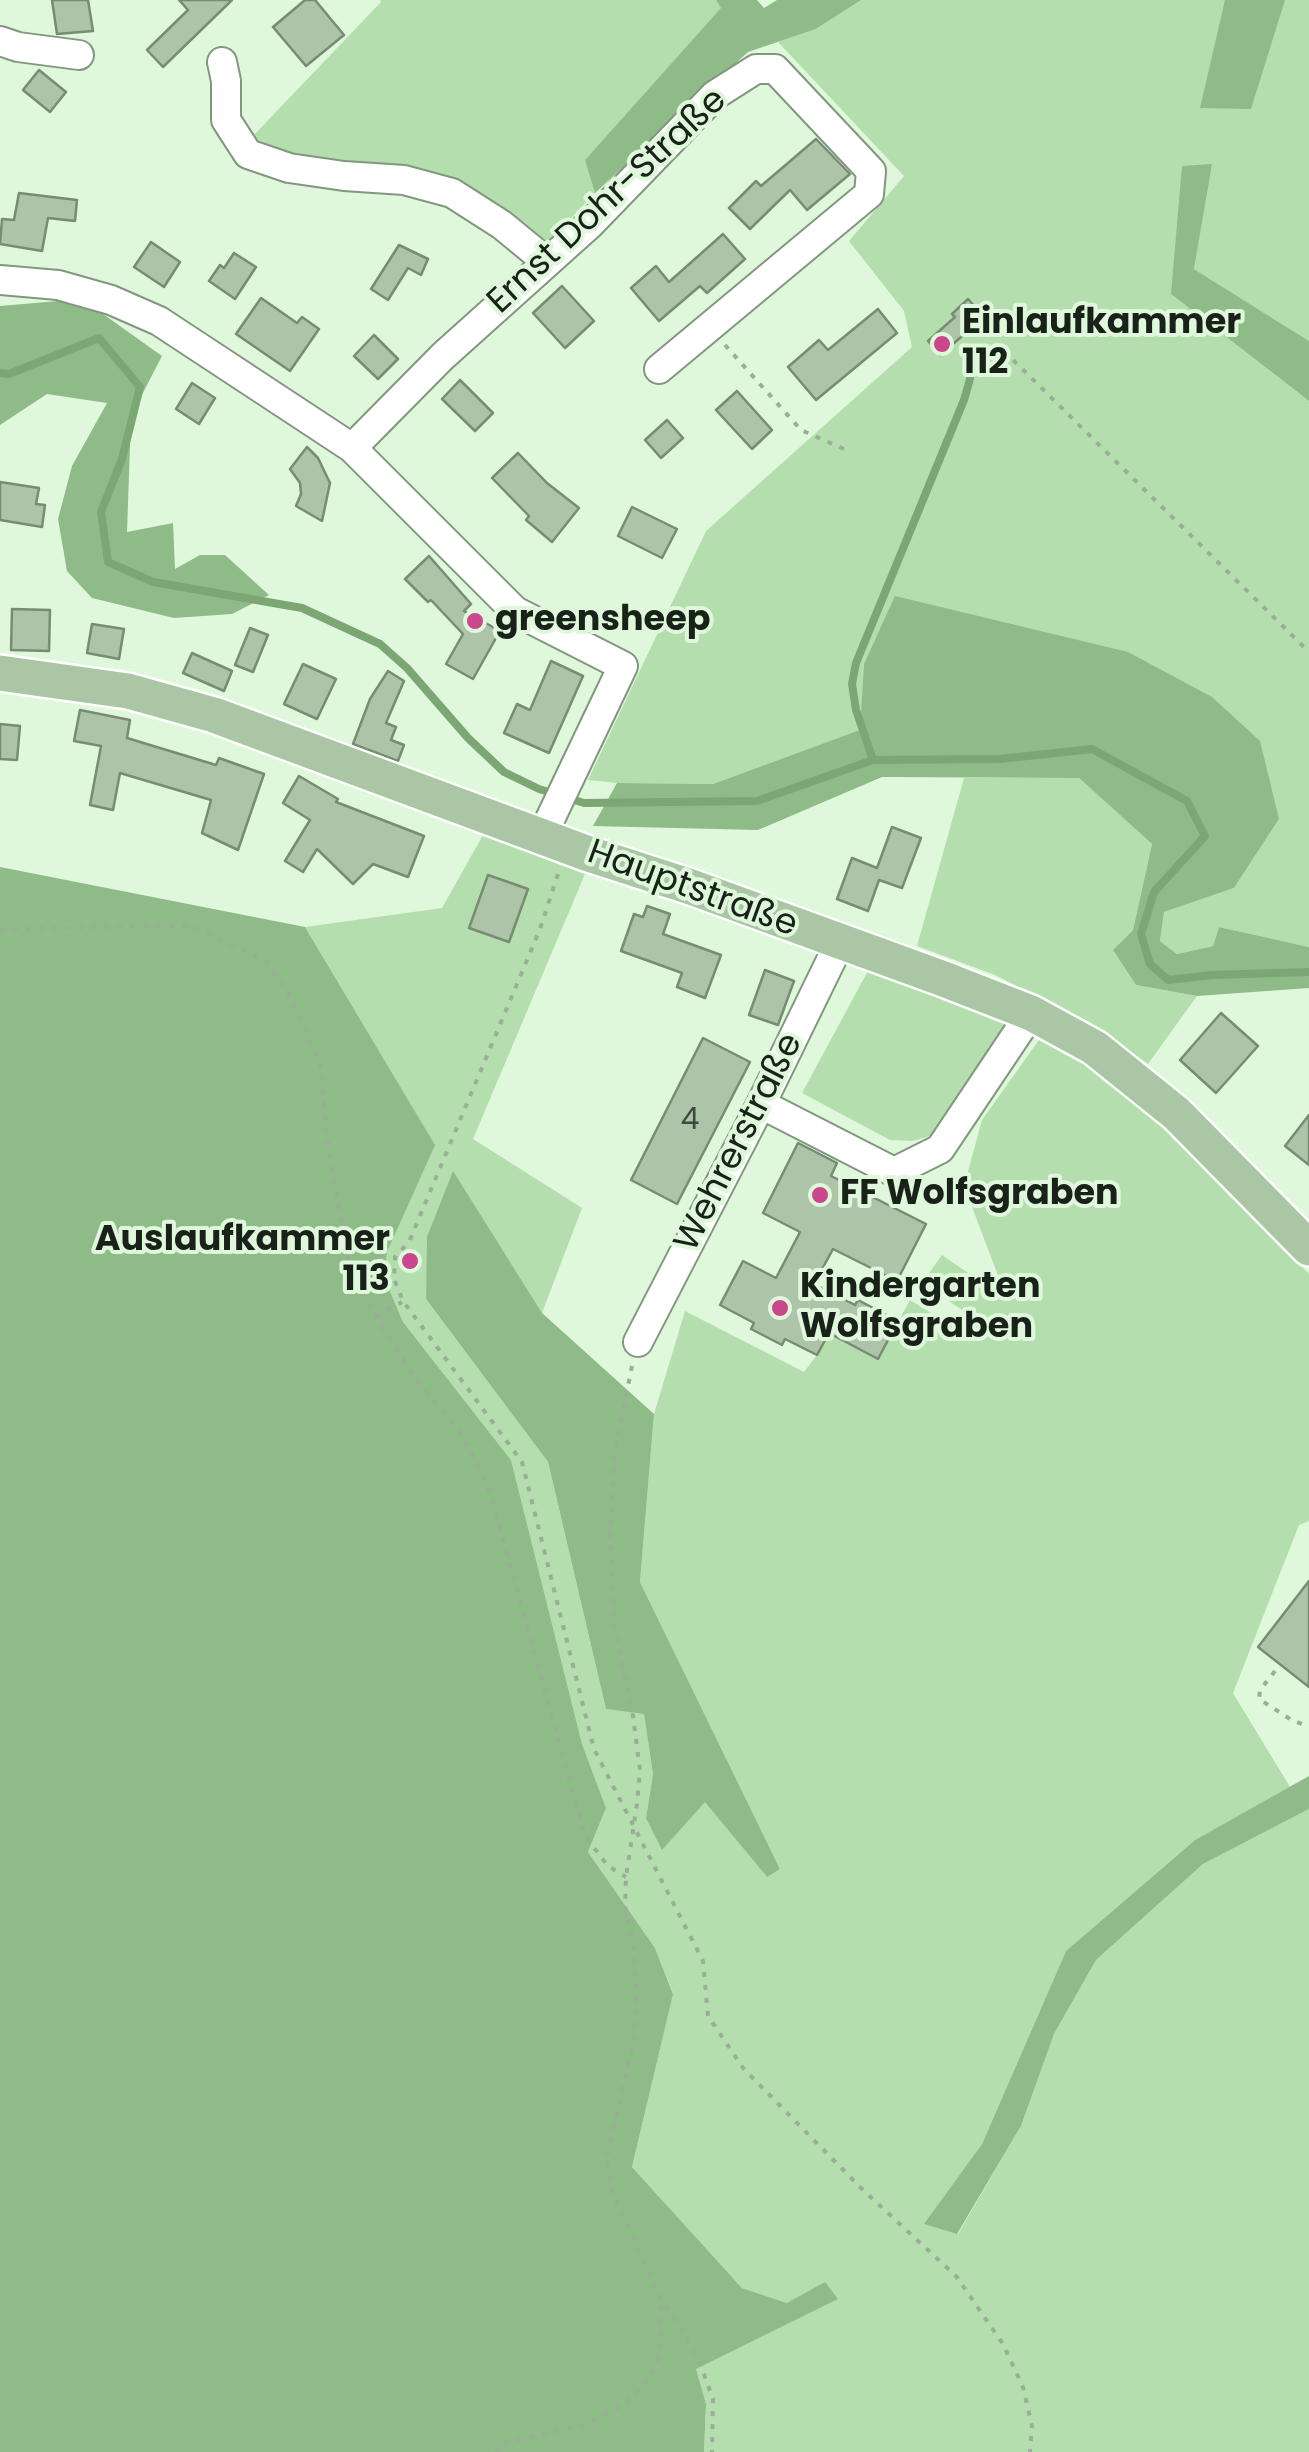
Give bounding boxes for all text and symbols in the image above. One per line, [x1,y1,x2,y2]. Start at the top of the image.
street label: Ernst Dohr-Straße [480,81,736,323]
place label: Einlaufkammer 112 [962,303,1241,385]
marker: Einlaufkammer 112 [931,333,953,355]
place label: greensheep [495,600,710,642]
marker: greensheep [464,610,486,632]
street label: Hauptstraße [581,833,803,947]
street label: Wehrerstraße [667,1027,813,1259]
house number: 4 [681,1103,699,1139]
place label: FF Wolfsgraben [840,1174,1119,1216]
marker: FF Wolfsgraben [809,1184,831,1206]
place label: Auslaufkammer 113 [95,1220,390,1302]
marker: Auslaufkammer 113 [399,1250,421,1272]
place label: Kindergarten Wolfsgraben [800,1267,1040,1349]
marker: Kindergarten Wolfsgraben [769,1297,791,1319]

